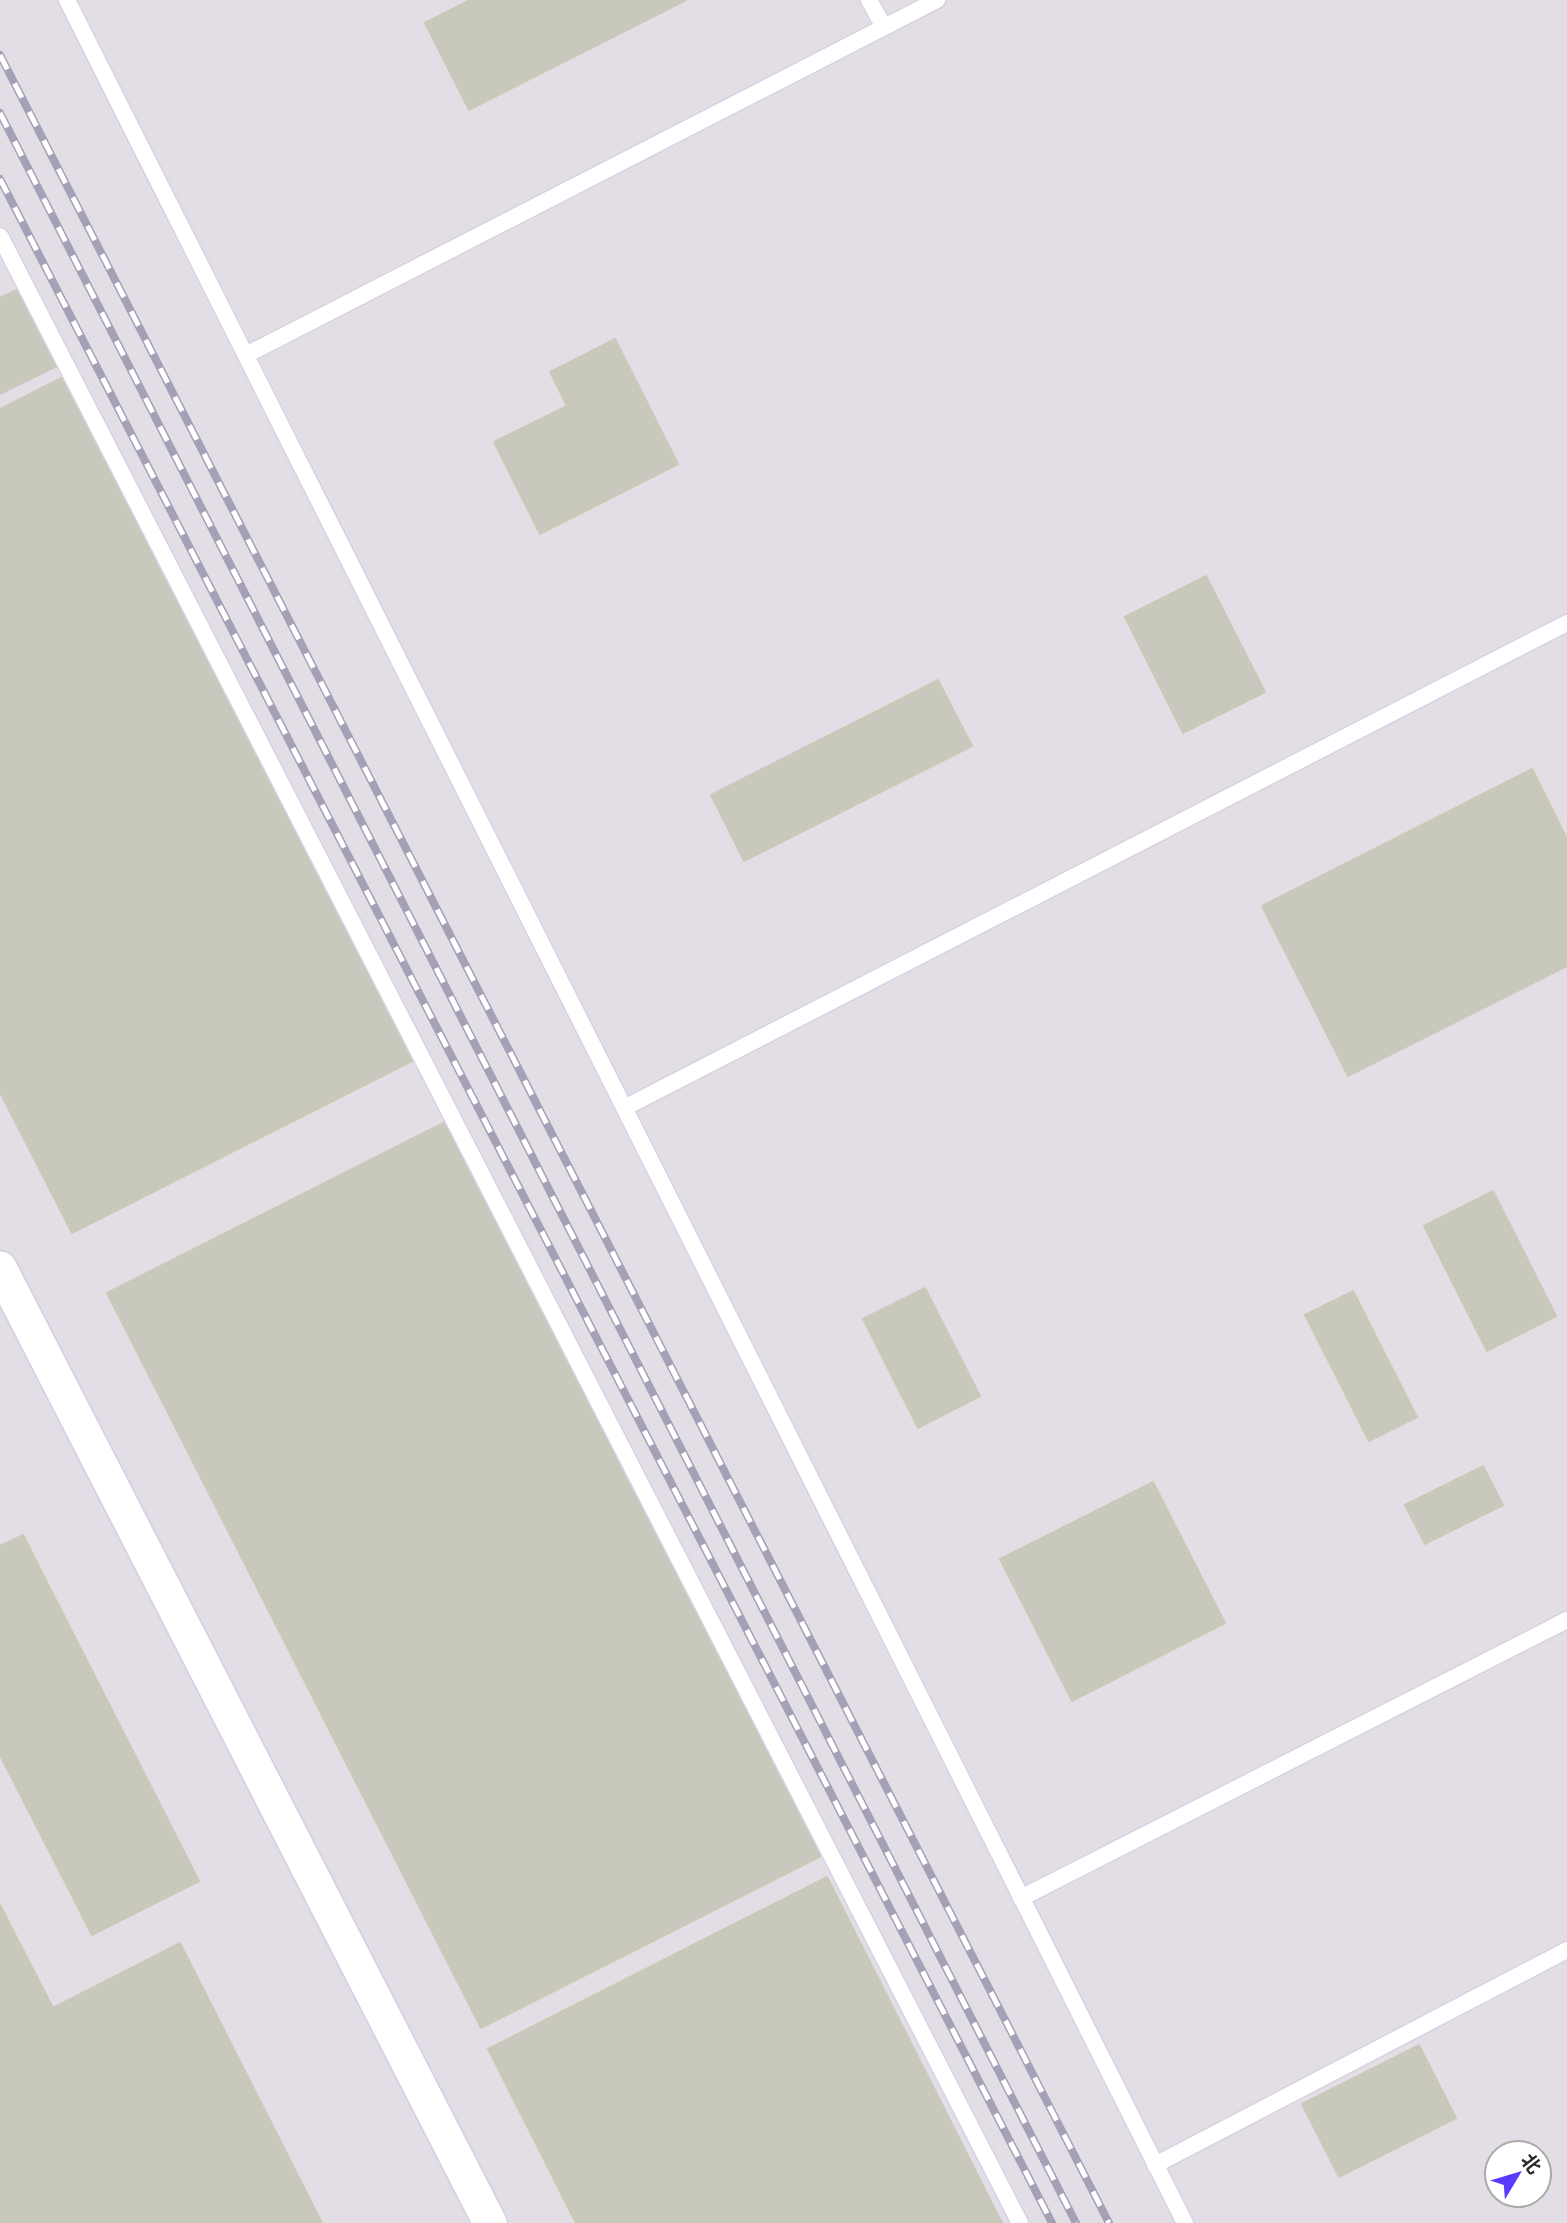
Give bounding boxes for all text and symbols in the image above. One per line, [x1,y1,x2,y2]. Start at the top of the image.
north arrow [1483,2139,1553,2209]
text: 北 [1517,2151,1544,2178]

